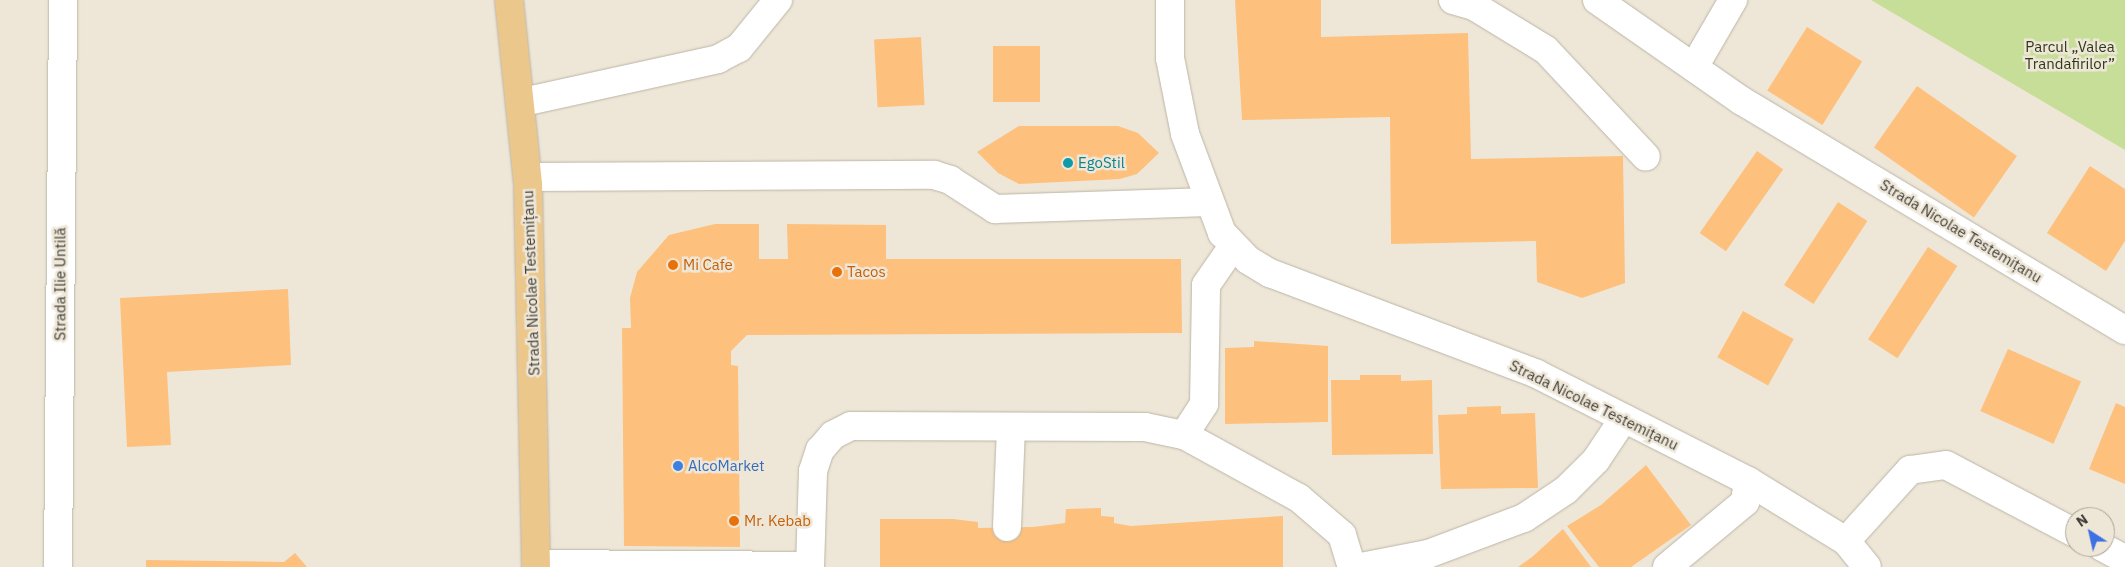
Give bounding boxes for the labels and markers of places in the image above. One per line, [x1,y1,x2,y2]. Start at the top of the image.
place label: EgoStil [1078,154,1125,172]
marker: EgoStil [1062,157,1074,169]
place label: Mi Cafe [683,256,733,274]
marker: Mi Cafe [667,259,679,271]
place label: Tacos [847,263,886,281]
marker: Tacos [831,266,843,278]
place label: AlcoMarket [688,457,764,475]
marker: AlcoMarket [672,460,684,472]
place label: Mr. Kebab [744,512,811,530]
marker: Mr. Kebab [728,515,740,527]

